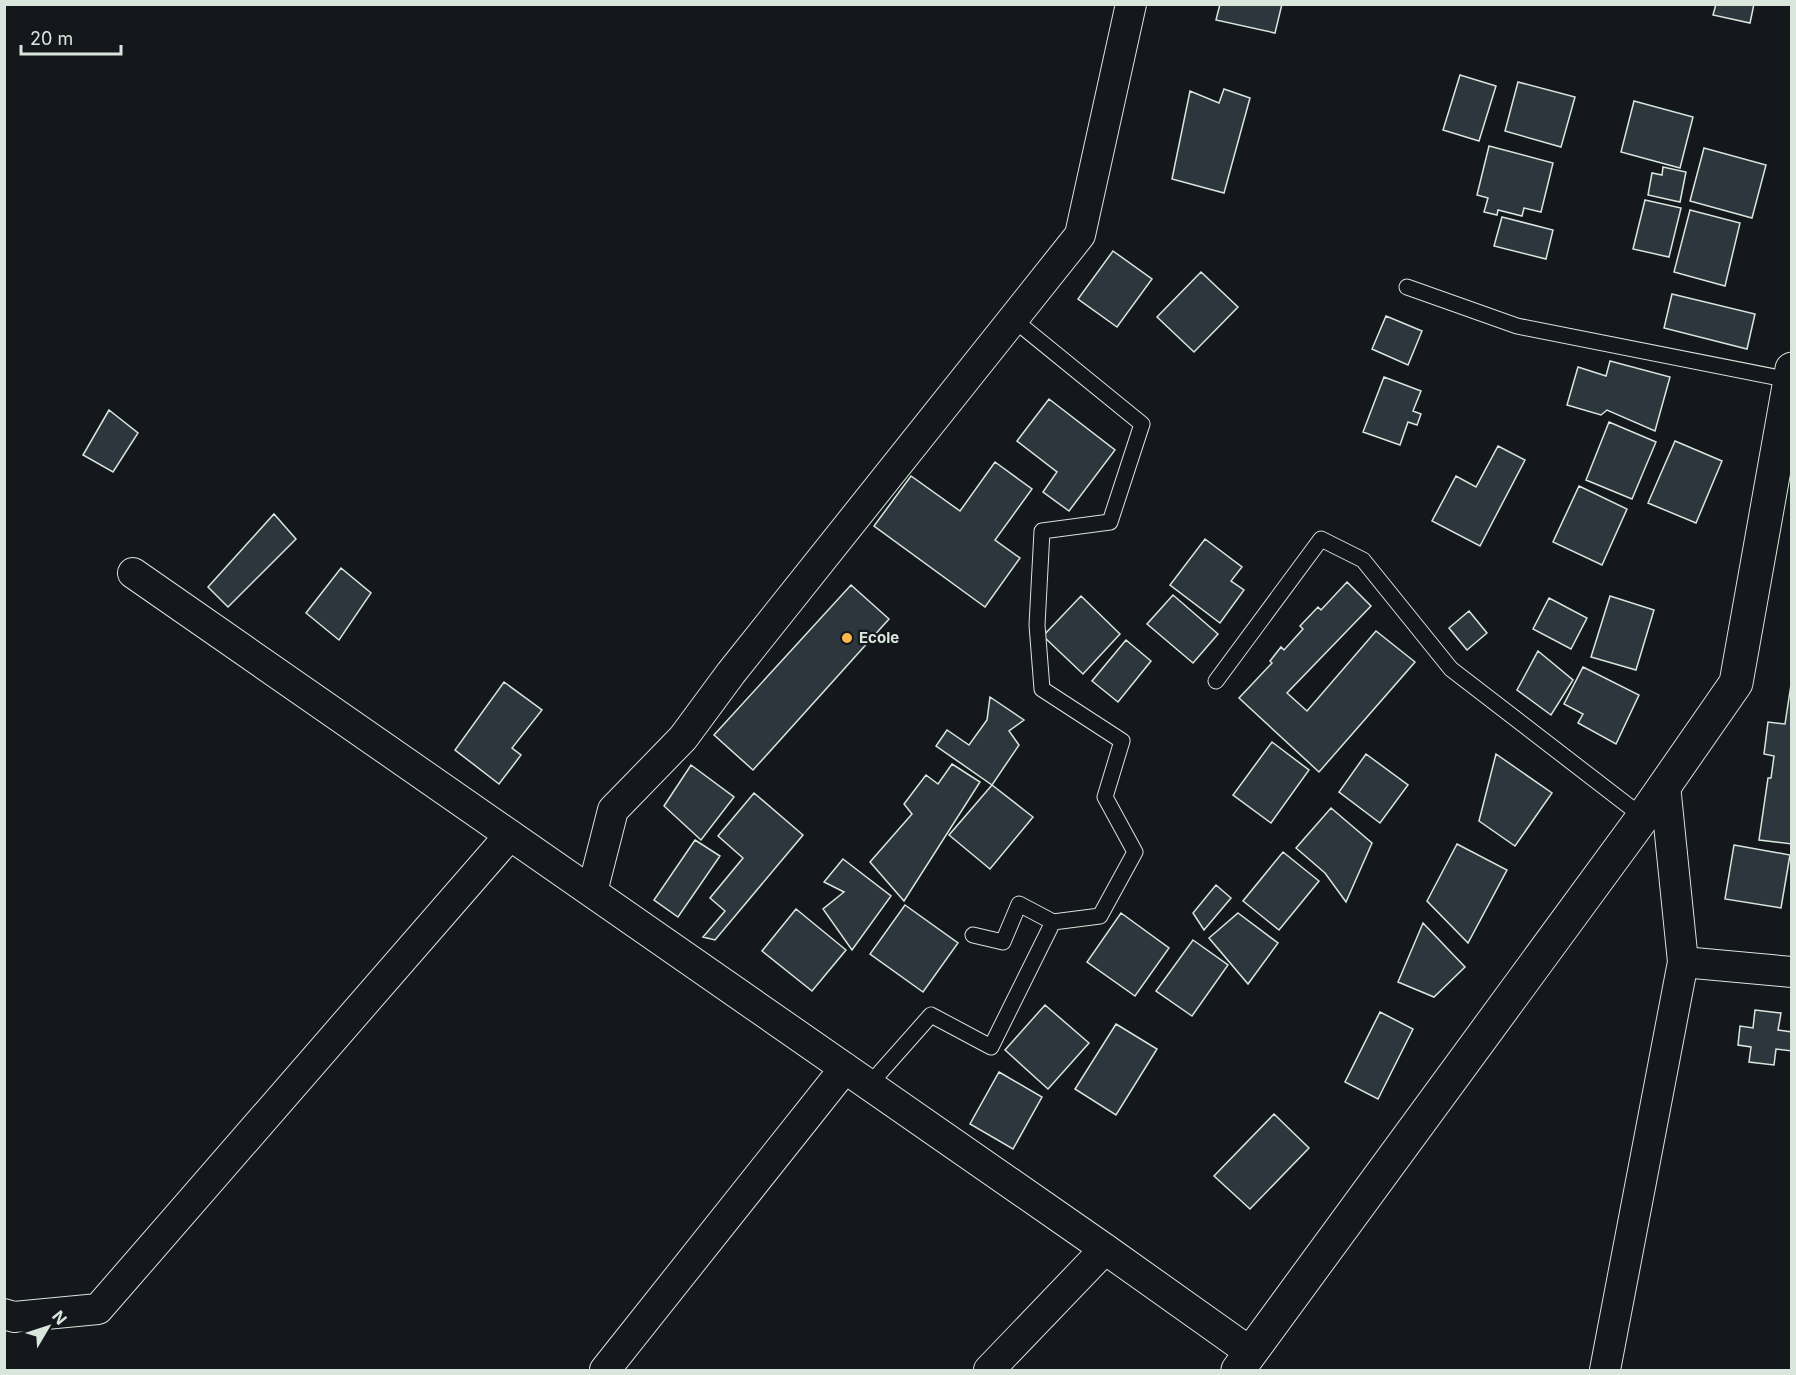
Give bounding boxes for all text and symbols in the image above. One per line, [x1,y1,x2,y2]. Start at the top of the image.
scale bar [21,18,122,56]
text: 20 m [30,28,73,49]
place label: Ecole [859,628,899,647]
marker: Ecole [840,631,854,645]
north arrow [18,1297,78,1357]
text: N [48,1307,71,1329]

